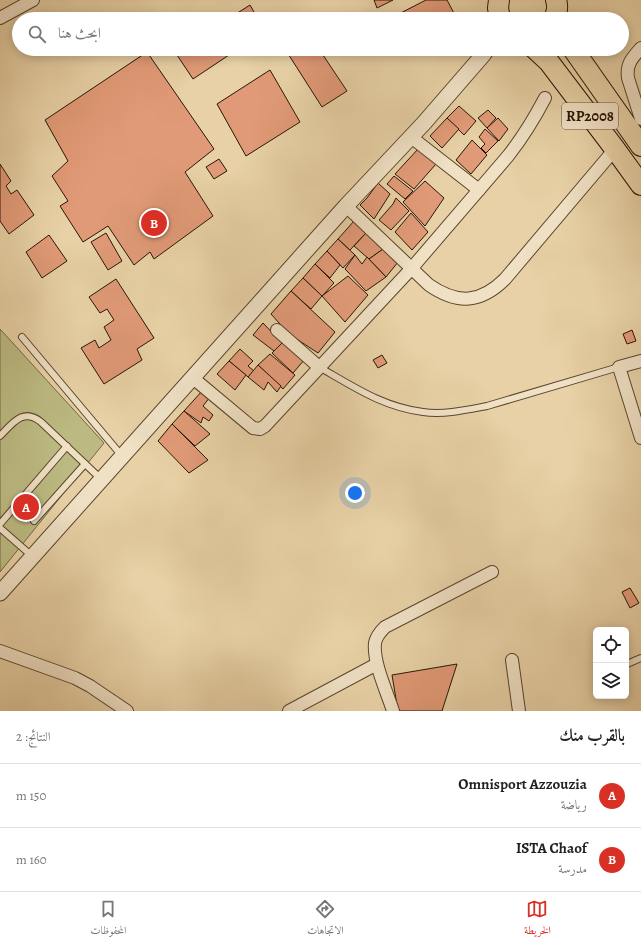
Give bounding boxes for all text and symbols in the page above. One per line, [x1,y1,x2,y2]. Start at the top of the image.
search box [12,12,629,56]
icon: search [26,23,48,45]
text: ابحث هنا [58,23,101,43]
road number: RP2008 [562,103,618,129]
pin: B [141,208,167,238]
your location [345,483,365,503]
pin: A [13,492,39,522]
map controls [593,627,629,699]
button: locate [593,627,629,663]
button: layers [593,663,629,699]
text: بالقرب منك [559,724,625,747]
text: النتائج: 2 [16,728,51,745]
text: Omnisport Azzouzia [458,774,587,794]
text: 150 m [16,787,46,804]
text: A [608,787,616,804]
text: رياضة [561,796,587,813]
text: ISTA Chaof [516,838,587,858]
text: 160 m [16,851,47,868]
text: B [608,851,616,868]
text: مدرسة [558,860,587,877]
tab: المحفوظات [90,898,126,941]
tab: الاتجاهات [307,898,344,941]
tab: الخريطة [524,898,551,941]

